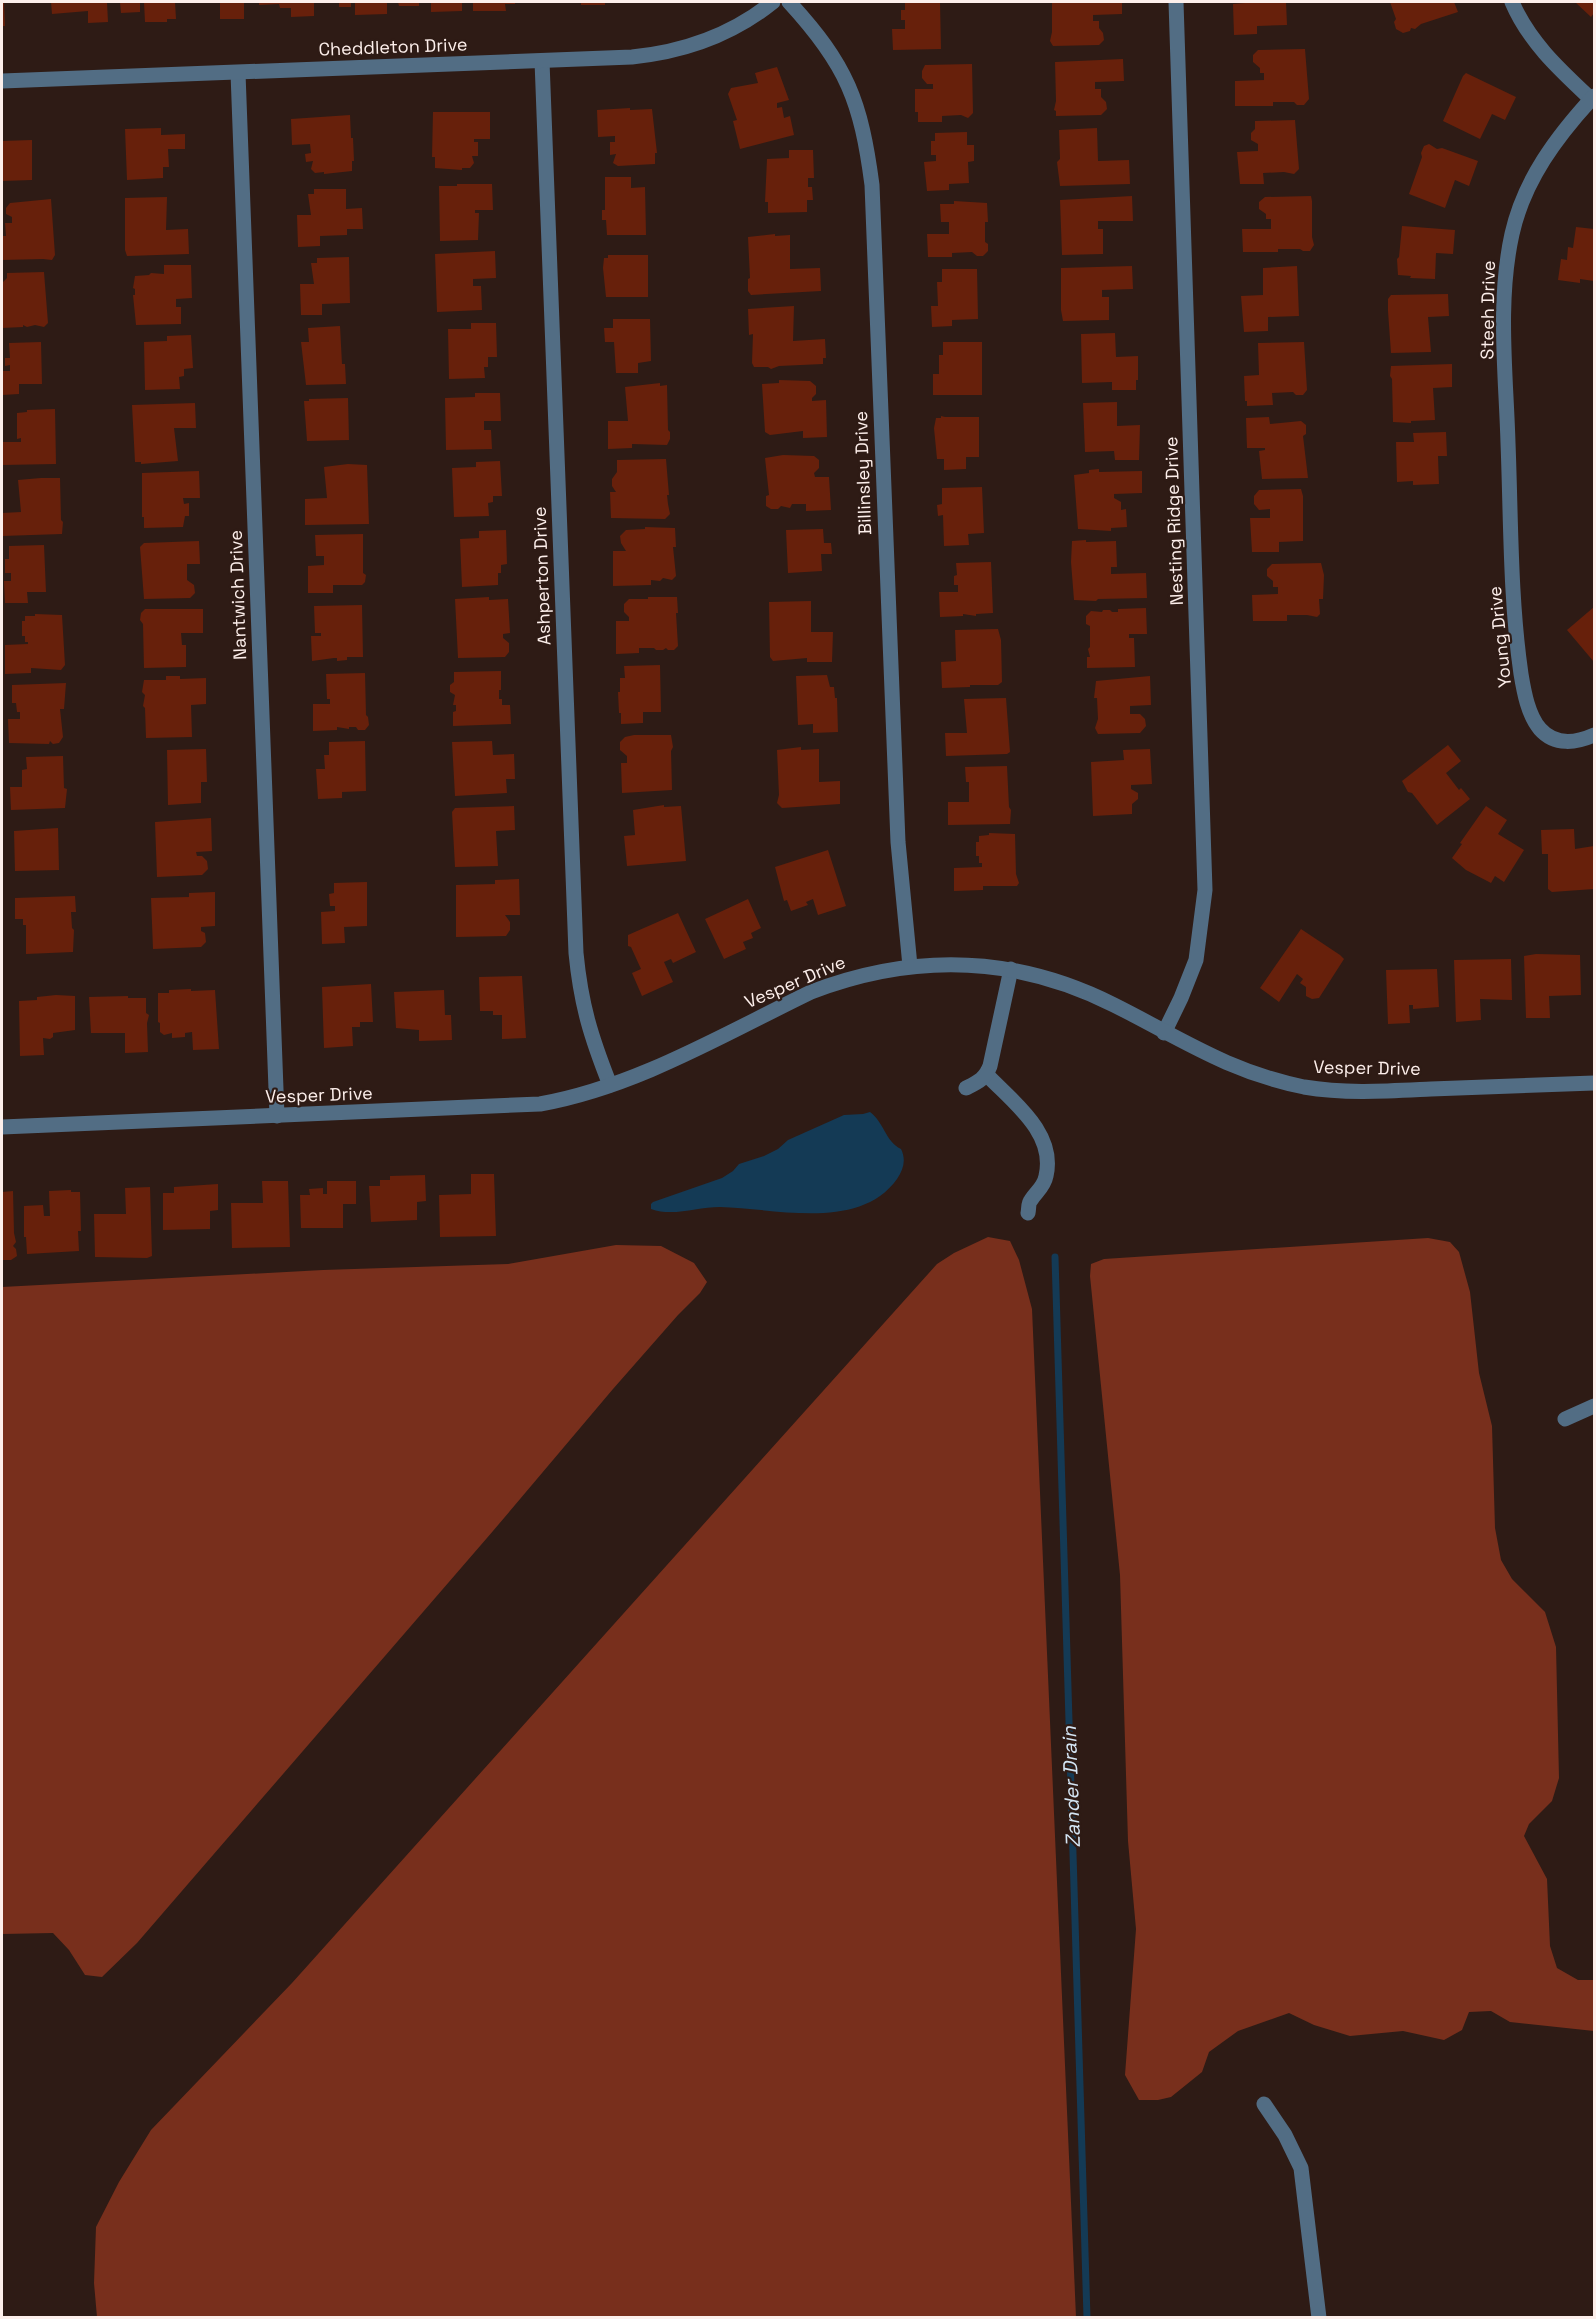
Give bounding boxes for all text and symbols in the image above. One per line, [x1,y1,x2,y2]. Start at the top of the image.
street label: Cheddleton Drive [318,32,468,61]
street label: Steeh Drive [1475,260,1500,360]
street label: Billinsley Drive [849,411,876,535]
street label: Nesting Ridge Drive [1159,436,1188,606]
street label: Ashperton Drive [528,506,555,646]
street label: Nantwich Drive [224,530,251,660]
street label: Young Drive [1483,585,1516,689]
street label: Vesper Drive [741,950,849,1013]
street label: Vesper Drive [1313,1055,1421,1080]
street label: Vesper Drive [265,1081,373,1108]
water label: Zander Drain [1056,1725,1086,1848]

